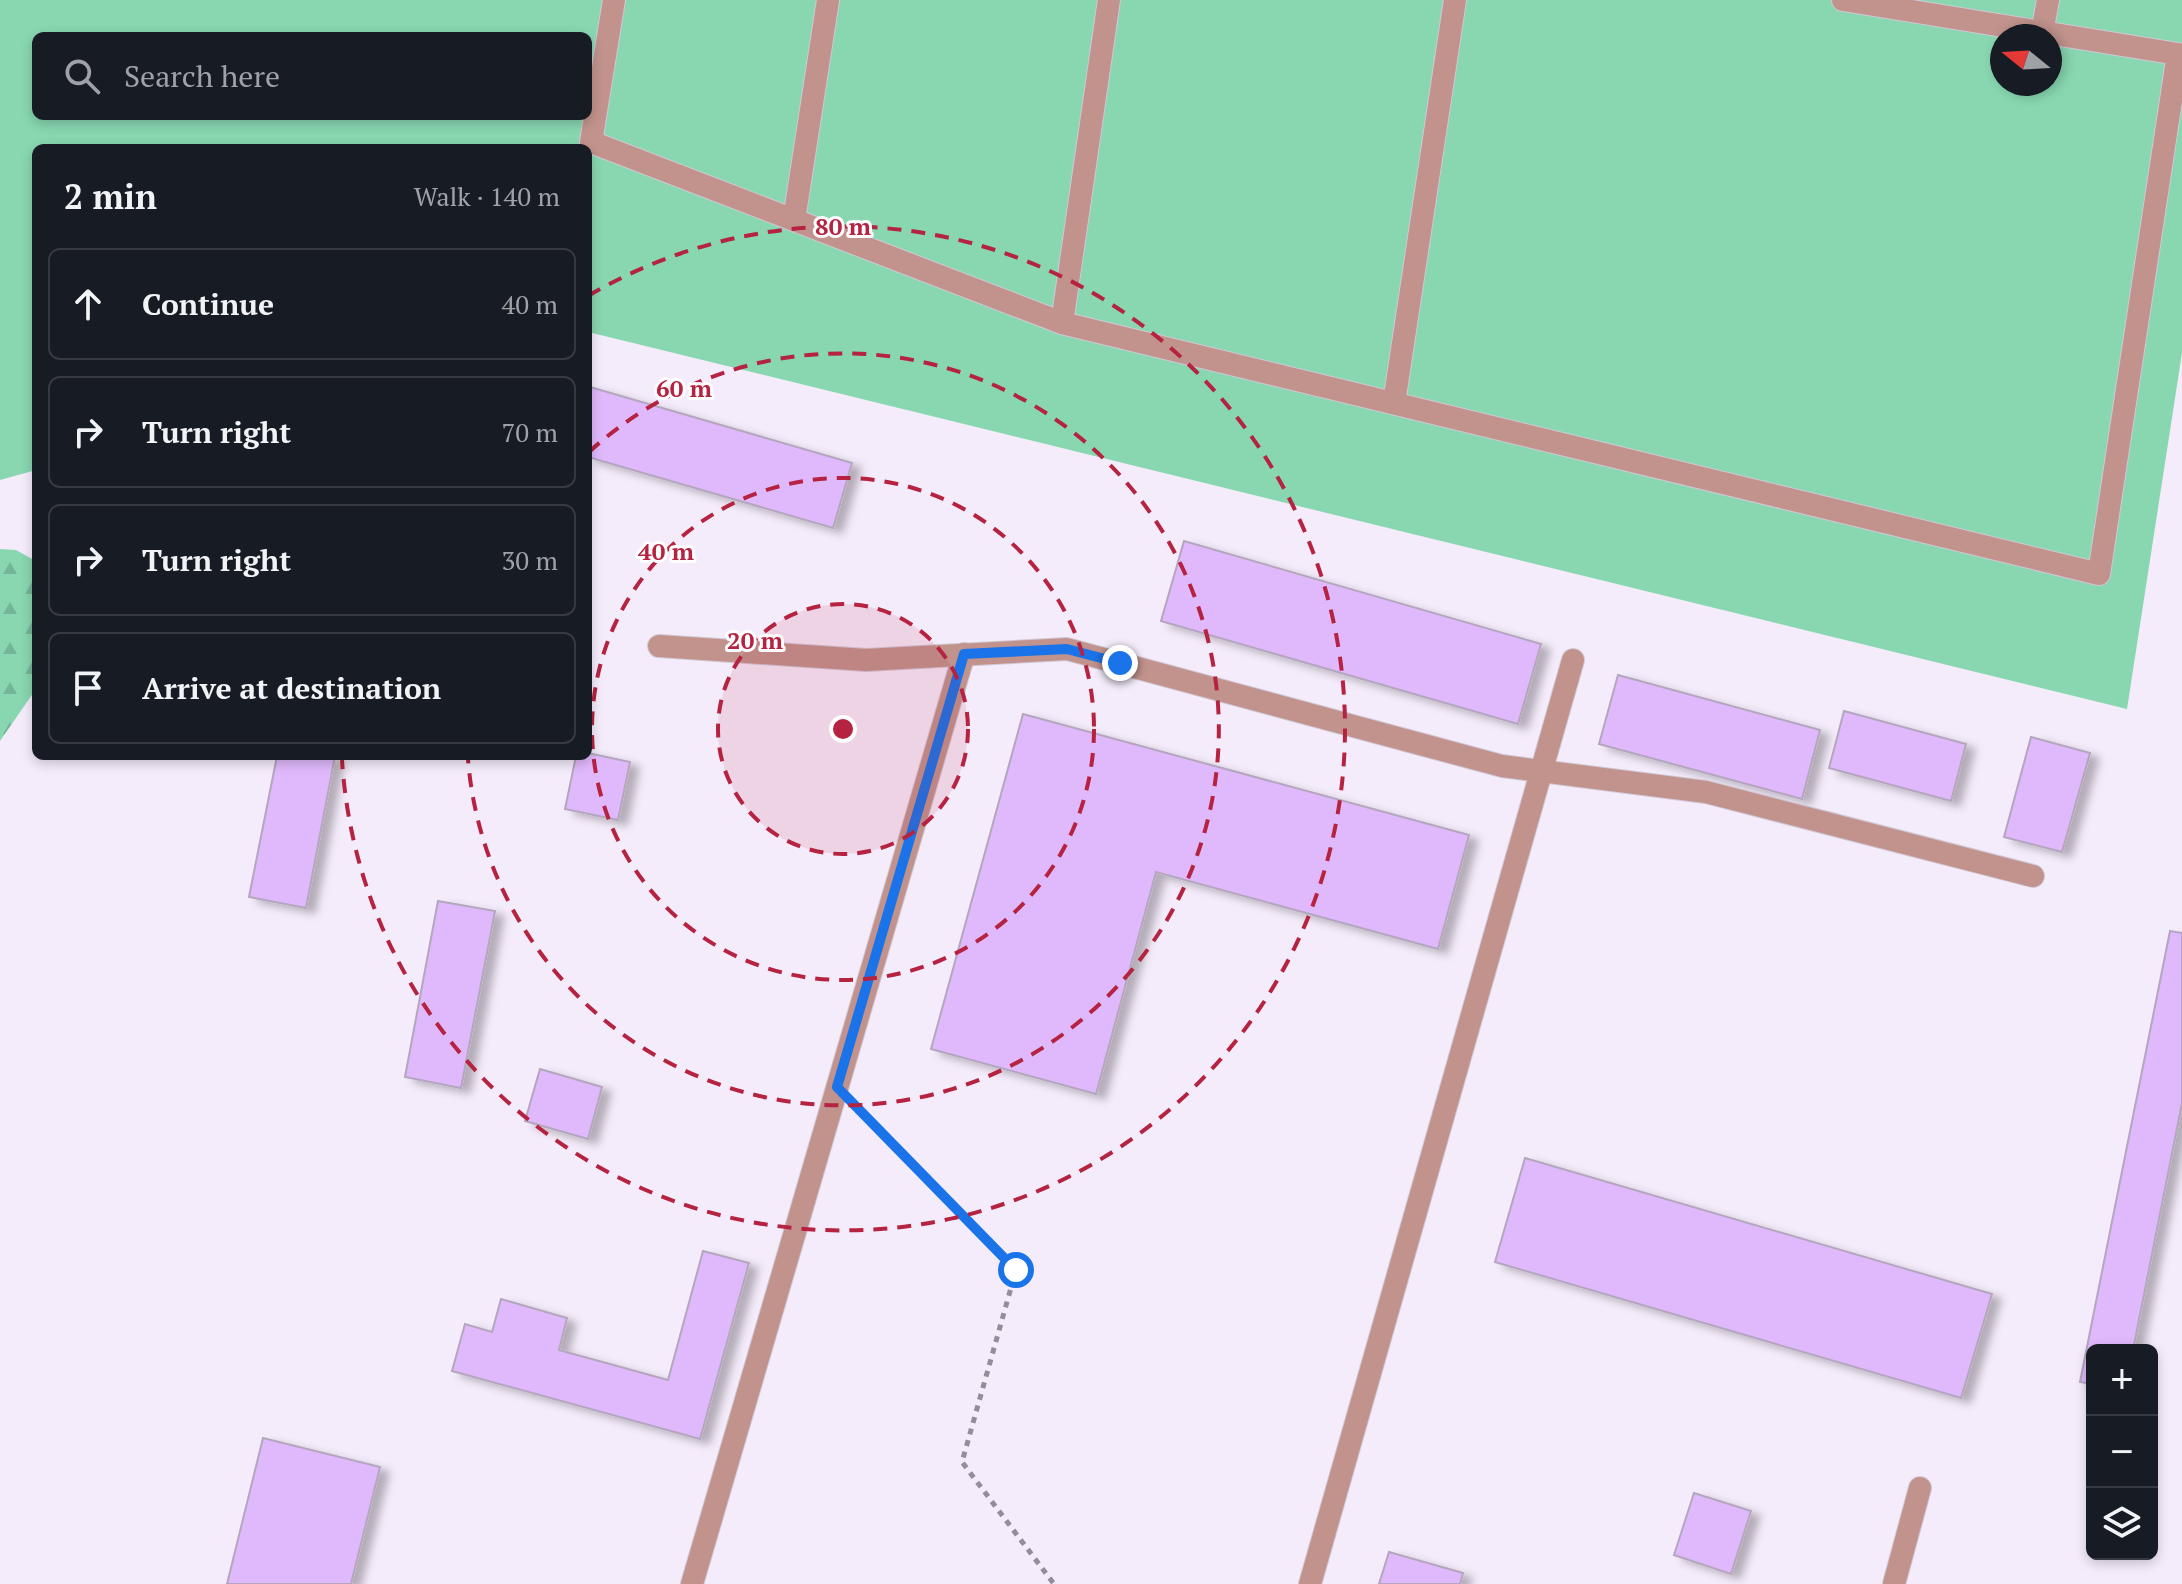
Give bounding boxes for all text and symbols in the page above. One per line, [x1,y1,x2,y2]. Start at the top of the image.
north arrow [1990,24,2062,96]
search box [32,32,592,120]
icon: search [60,54,104,98]
text: Search here [124,56,280,96]
text: 2 min [64,174,157,219]
text: Walk · 140 m [414,179,560,213]
text: 80 m [815,210,871,242]
icon: ahead [66,282,110,326]
text: Continue [142,284,274,324]
text: 40 m [502,287,558,321]
text: 60 m [656,372,712,404]
icon: right [66,410,110,454]
text: Turn right [142,412,291,452]
text: 70 m [502,415,558,449]
text: 40 m [638,535,694,567]
icon: right [66,538,110,582]
text: Turn right [142,540,291,580]
text: 30 m [502,543,558,577]
text: 20 m [727,624,783,656]
route end [1102,645,1138,681]
icon: arrive [66,666,110,710]
text: Arrive at destination [142,668,441,708]
centre of rings [829,715,857,743]
route start [998,1252,1034,1288]
map controls [2086,1344,2158,1560]
button: + [2086,1344,2158,1416]
button: − [2086,1416,2158,1488]
button: layers [2086,1488,2158,1560]

